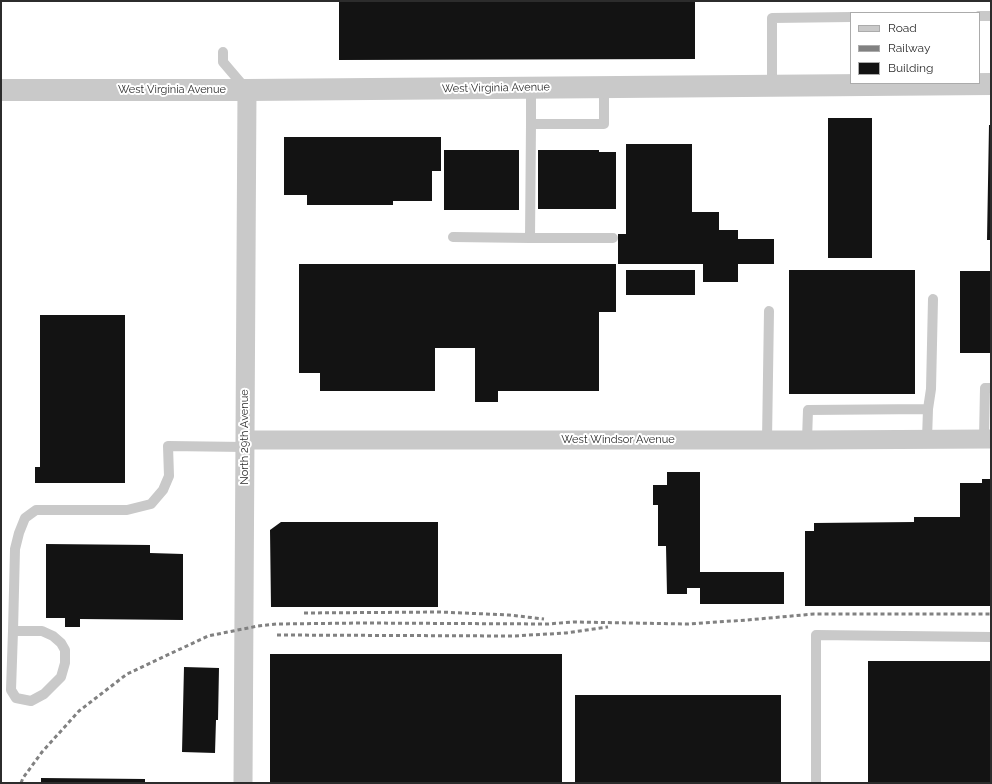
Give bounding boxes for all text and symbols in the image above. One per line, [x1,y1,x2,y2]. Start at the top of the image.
legend [850,12,980,84]
text: Road [888,21,917,35]
text: Railway [888,41,930,55]
text: Building [888,61,934,75]
street label: West Virginia Avenue [442,80,550,96]
street label: West Virginia Avenue [118,83,226,97]
street label: North 29th Avenue [238,389,252,485]
street label: West Windsor Avenue [561,433,675,447]

